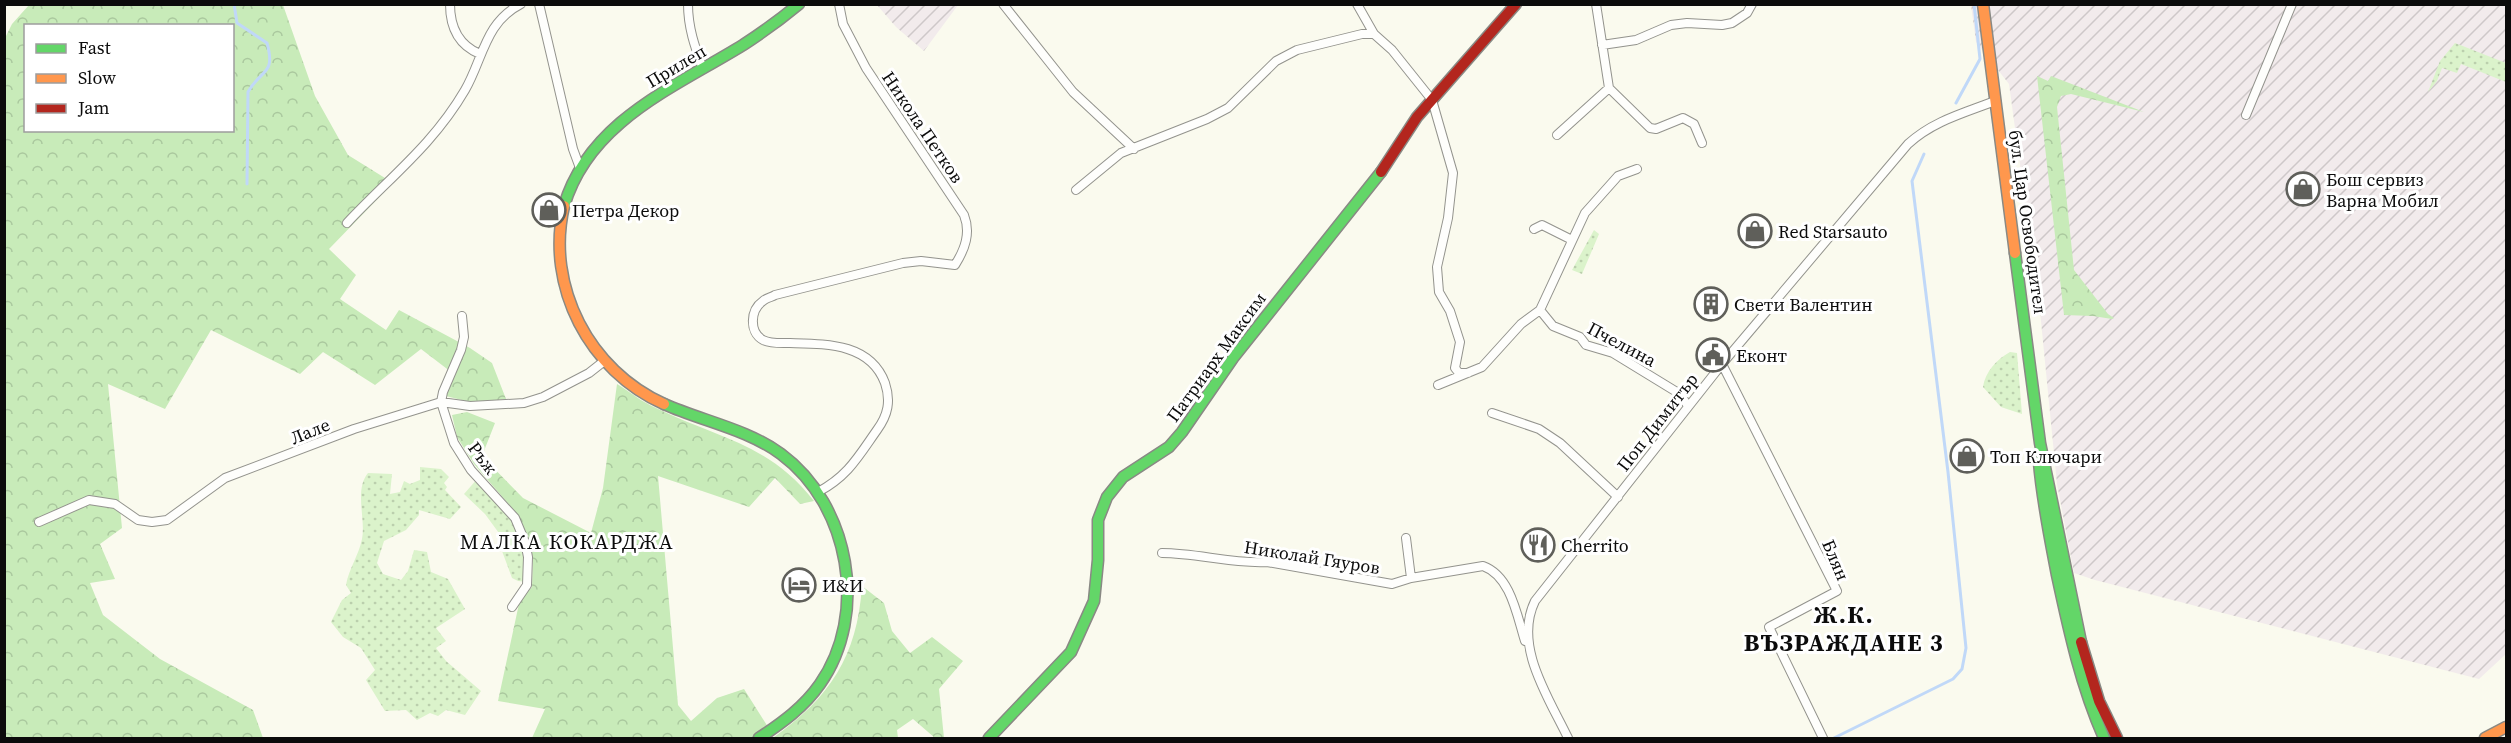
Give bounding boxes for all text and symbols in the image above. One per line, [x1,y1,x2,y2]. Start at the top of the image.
legend [24,24,234,132]
text: Fast [78,35,111,60]
street label: Прилеп [641,38,711,94]
text: Slow [78,65,116,90]
street label: Никола Петков [876,66,970,188]
text: Jam [77,95,110,120]
street label: бул. Цар Освободител [2003,128,2053,316]
place label: Бош сервиз Варна Мобил [2326,167,2439,213]
shop icon: Бош сервиз Варна Мобил [2285,171,2321,207]
shop icon: Петра Декор [531,192,567,228]
place label: Петра Декор [572,198,679,223]
shop icon: Red Starsauto [1737,213,1773,249]
place label: Red Starsauto [1778,219,1888,244]
building icon: Свети Валентин [1693,286,1729,322]
street label: Патриарх Максим [1160,287,1272,427]
place label: Свети Валентин [1734,292,1873,317]
street label: Пчелина [1583,315,1661,373]
public building icon: Еконт [1695,337,1731,373]
place label: Еконт [1736,343,1788,368]
street label: Поп Димитър [1611,368,1703,476]
street label: Лале [286,412,334,450]
street label: Ръж [462,436,504,480]
shop icon: Топ Ключари [1949,438,1985,474]
place label: Топ Ключари [1990,444,2102,469]
district label: МАЛКА КОКАРДЖА [460,527,674,556]
restaurant icon: Cherrito [1520,527,1556,563]
place label: Cherrito [1561,533,1629,558]
street label: Николай Гяуров [1242,534,1382,580]
street label: Блян [1816,536,1856,584]
hotel icon: И&И [781,567,817,603]
place label: И&И [822,573,864,598]
district label: Ж.К. ВЪЗРАЖДАНЕ 3 [1744,598,1944,659]

